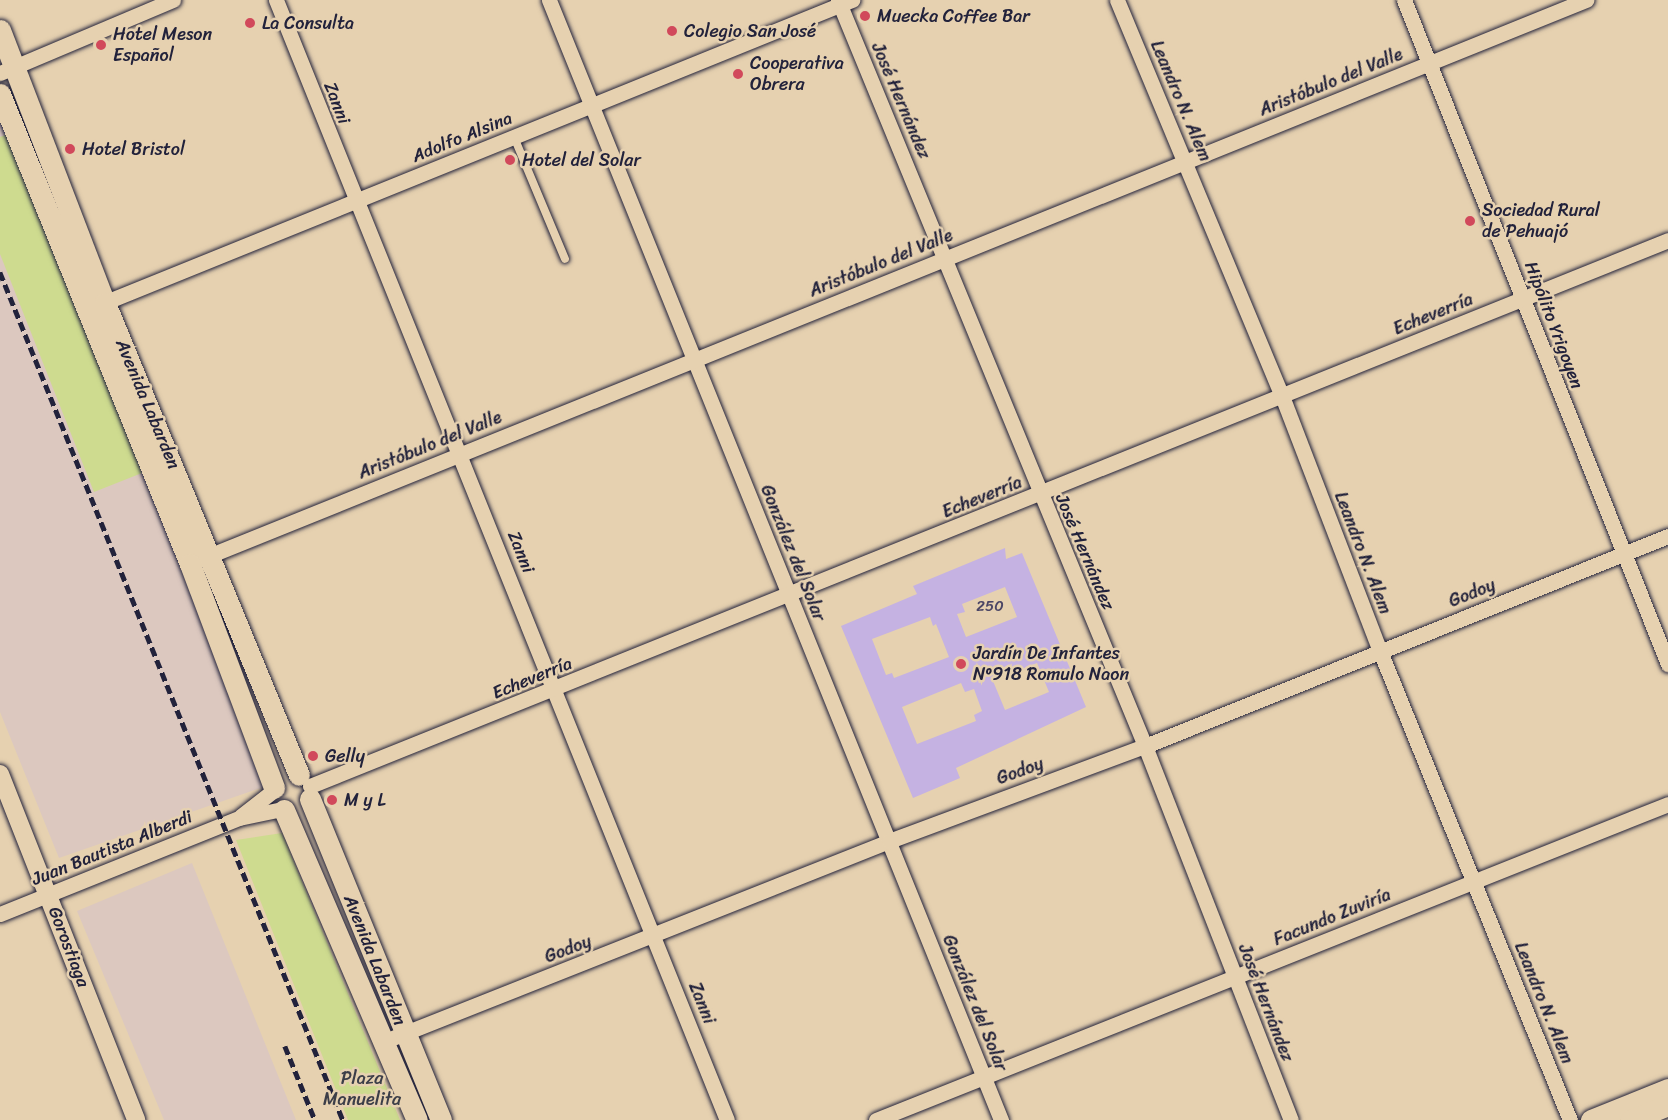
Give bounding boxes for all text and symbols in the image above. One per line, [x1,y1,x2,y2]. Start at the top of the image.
place label: Muecka Coffee Bar [877,5,1030,27]
marker: Muecka Coffee Bar [858,9,872,23]
place label: La Consulta [262,12,354,34]
marker: La Consulta [243,16,257,30]
place label: Colegio San José [684,20,816,42]
place label: Hotel Meson Español [113,24,213,66]
marker: Colegio San José [665,24,679,38]
street label: Leandro N. Alem [1146,37,1216,165]
marker: Hotel Meson Español [94,38,108,52]
street label: José Hernández [867,39,935,163]
street label: Aristóbulo del Valle [1256,43,1406,121]
place label: Cooperativa Obrera [750,53,844,96]
marker: Cooperativa Obrera [731,67,745,81]
street label: Zanni [319,79,355,127]
street label: Adolfo Alsina [409,107,515,167]
place label: Hotel Bristol [82,138,184,160]
marker: Hotel Bristol [63,142,77,156]
place label: Hotel del Solar [522,149,641,171]
marker: Hotel del Solar [503,153,517,167]
place label: Sociedad Rural de Pehuajó [1482,200,1600,242]
marker: Sociedad Rural de Pehuajó [1463,214,1477,228]
street label: Aristóbulo del Valle [806,224,956,302]
street label: Hipólito Yrigoyen [1520,258,1588,392]
street label: Echeverría [1390,288,1476,340]
street label: Avenida Labarden [111,336,185,472]
street label: Aristóbulo del Valle [355,406,505,484]
street label: Echeverría [939,471,1025,523]
street label: González del Solar [756,481,830,625]
street label: Leandro N. Alem [1330,489,1396,617]
street label: José Hernández [1051,490,1119,614]
street label: Zanni [503,528,539,576]
street label: Godoy [1446,574,1498,612]
house number: 250 [976,598,1004,616]
place label: Jardín De Infantes Nº918 Romulo Naon [973,643,1129,686]
street label: Echeverría [489,652,575,704]
marker: Jardín De Infantes Nº918 Romulo Naon [954,657,968,671]
place label: Gelly [325,745,365,767]
marker: Gelly [306,749,320,763]
street label: Godoy [994,753,1046,789]
place label: M y L [344,789,386,811]
marker: M y L [325,793,339,807]
street label: Juan Bautista Alberdi [29,806,195,890]
street label: Facundo Zuviría [1270,884,1394,950]
street label: Avenida Labarden [339,892,411,1028]
street label: Gorostiaga [44,904,94,990]
street label: Godoy [542,930,594,968]
street label: González del Solar [938,931,1012,1075]
street label: Leandro N. Alem [1510,939,1578,1067]
street label: José Hernández [1234,941,1298,1065]
street label: Zanni [684,979,720,1027]
park label: Plaza Manuelita [323,1068,401,1110]

